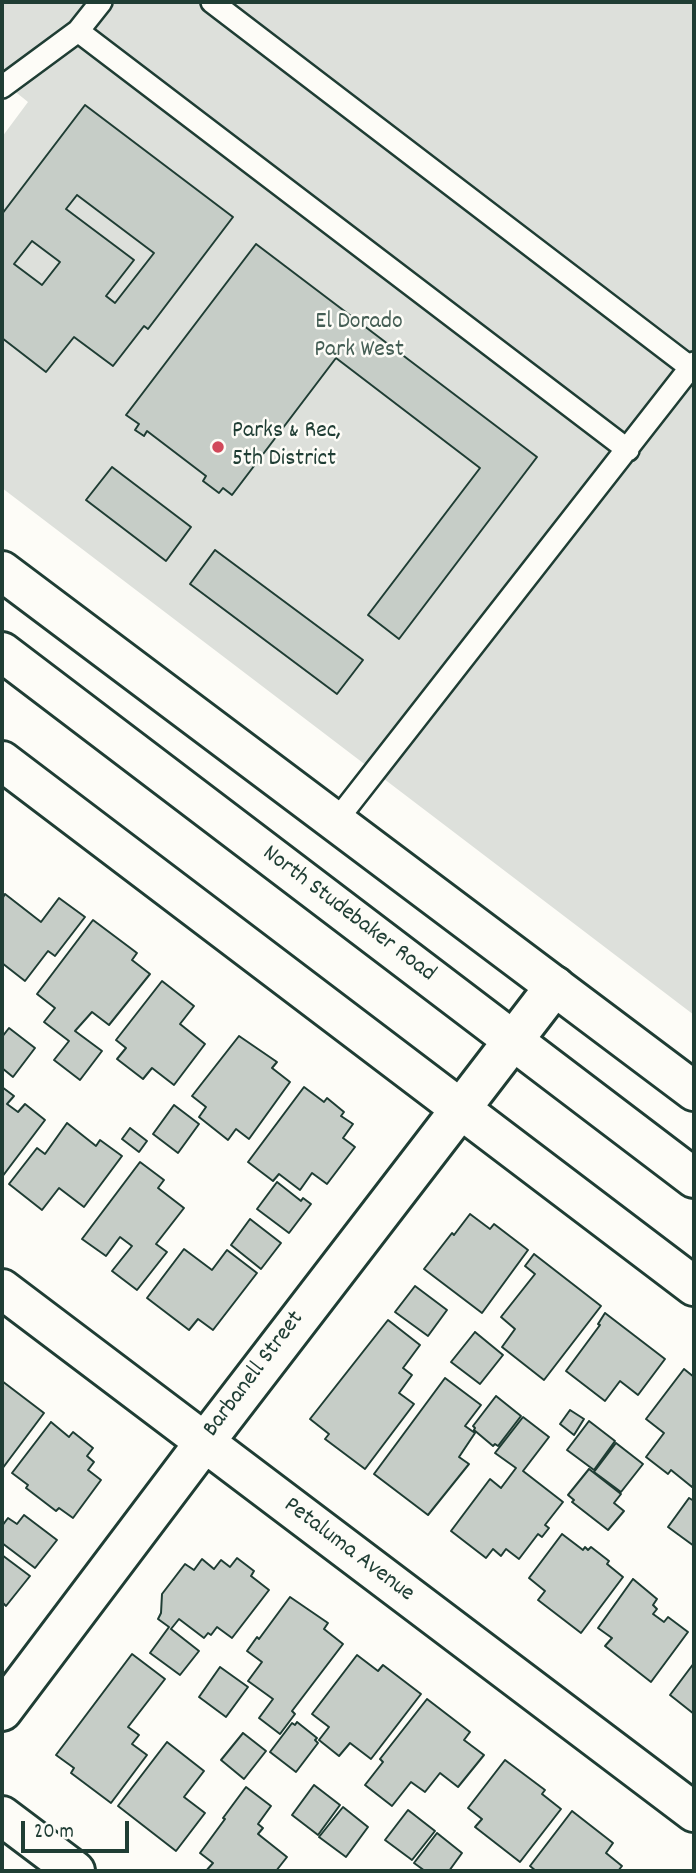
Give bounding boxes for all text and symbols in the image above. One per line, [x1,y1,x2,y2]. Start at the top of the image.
park label: El Dorado Park West [314,310,404,366]
place label: Parks & Rec, 5th District [232,419,341,475]
marker: Parks & Rec, 5th District [210,439,226,455]
street label: North Studebaker Road [256,840,440,990]
street label: Barbanell Street [198,1306,312,1444]
street label: Petaluma Avenue [277,1492,419,1610]
scale bar [24,1806,133,1850]
text: 20 m [34,1818,74,1848]

